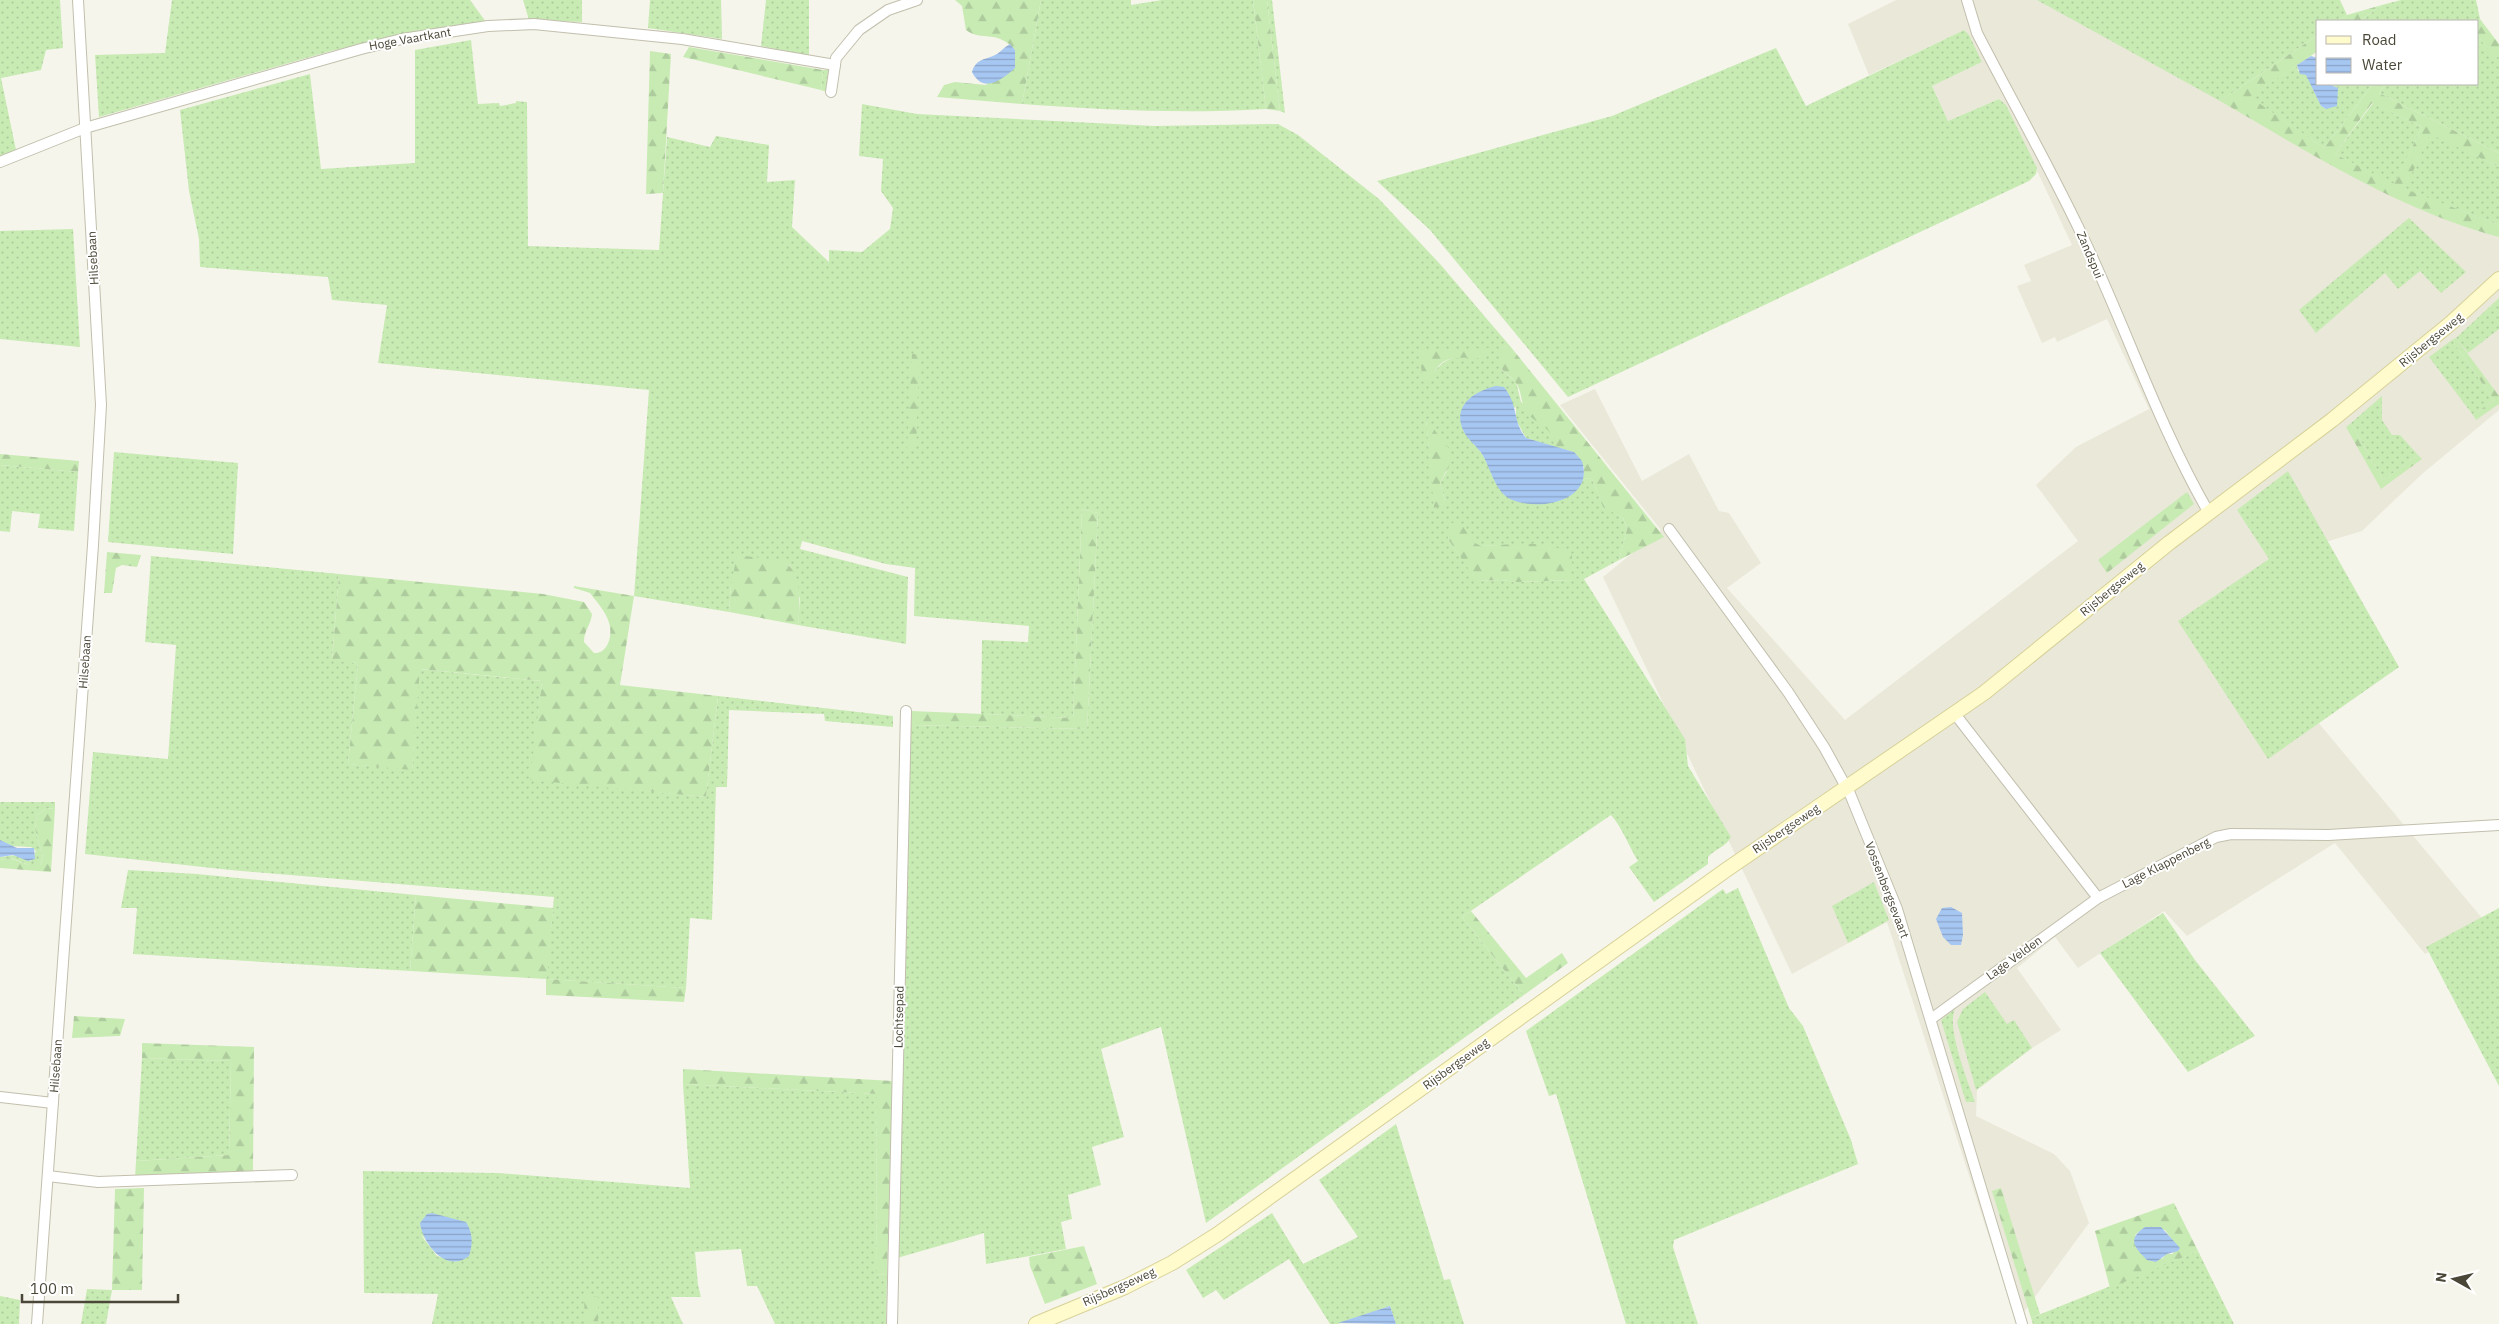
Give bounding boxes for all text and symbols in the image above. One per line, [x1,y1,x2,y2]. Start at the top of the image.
legend [2316,20,2479,85]
street label: Hoge Vaartkant [368,24,452,53]
text: Road [2362,30,2397,49]
text: Water [2362,55,2403,74]
street label: Zandspui [2074,229,2107,281]
street label: Hilsebaan [84,231,101,285]
street label: Rijsbergseweg [2396,309,2466,370]
street label: Rijsbergseweg [2077,558,2147,619]
street label: Hilsebaan [75,635,94,689]
street label: Rijsbergseweg [1749,800,1823,857]
street label: Lage Klappenberg [2119,834,2213,891]
street label: Vossenbergsevaart [1862,839,1913,940]
street label: Lage Velden [1983,932,2045,983]
street label: Lochtsepad [890,986,907,1048]
street label: Rijsbergseweg [1420,1034,1492,1093]
street label: Hilsebaan [46,1039,65,1093]
north arrow [2429,1254,2479,1304]
street label: Rijsbergseweg [1080,1264,1158,1309]
text: N [2432,1271,2451,1283]
scale bar [22,1272,179,1304]
text: 100 m [30,1279,74,1298]

